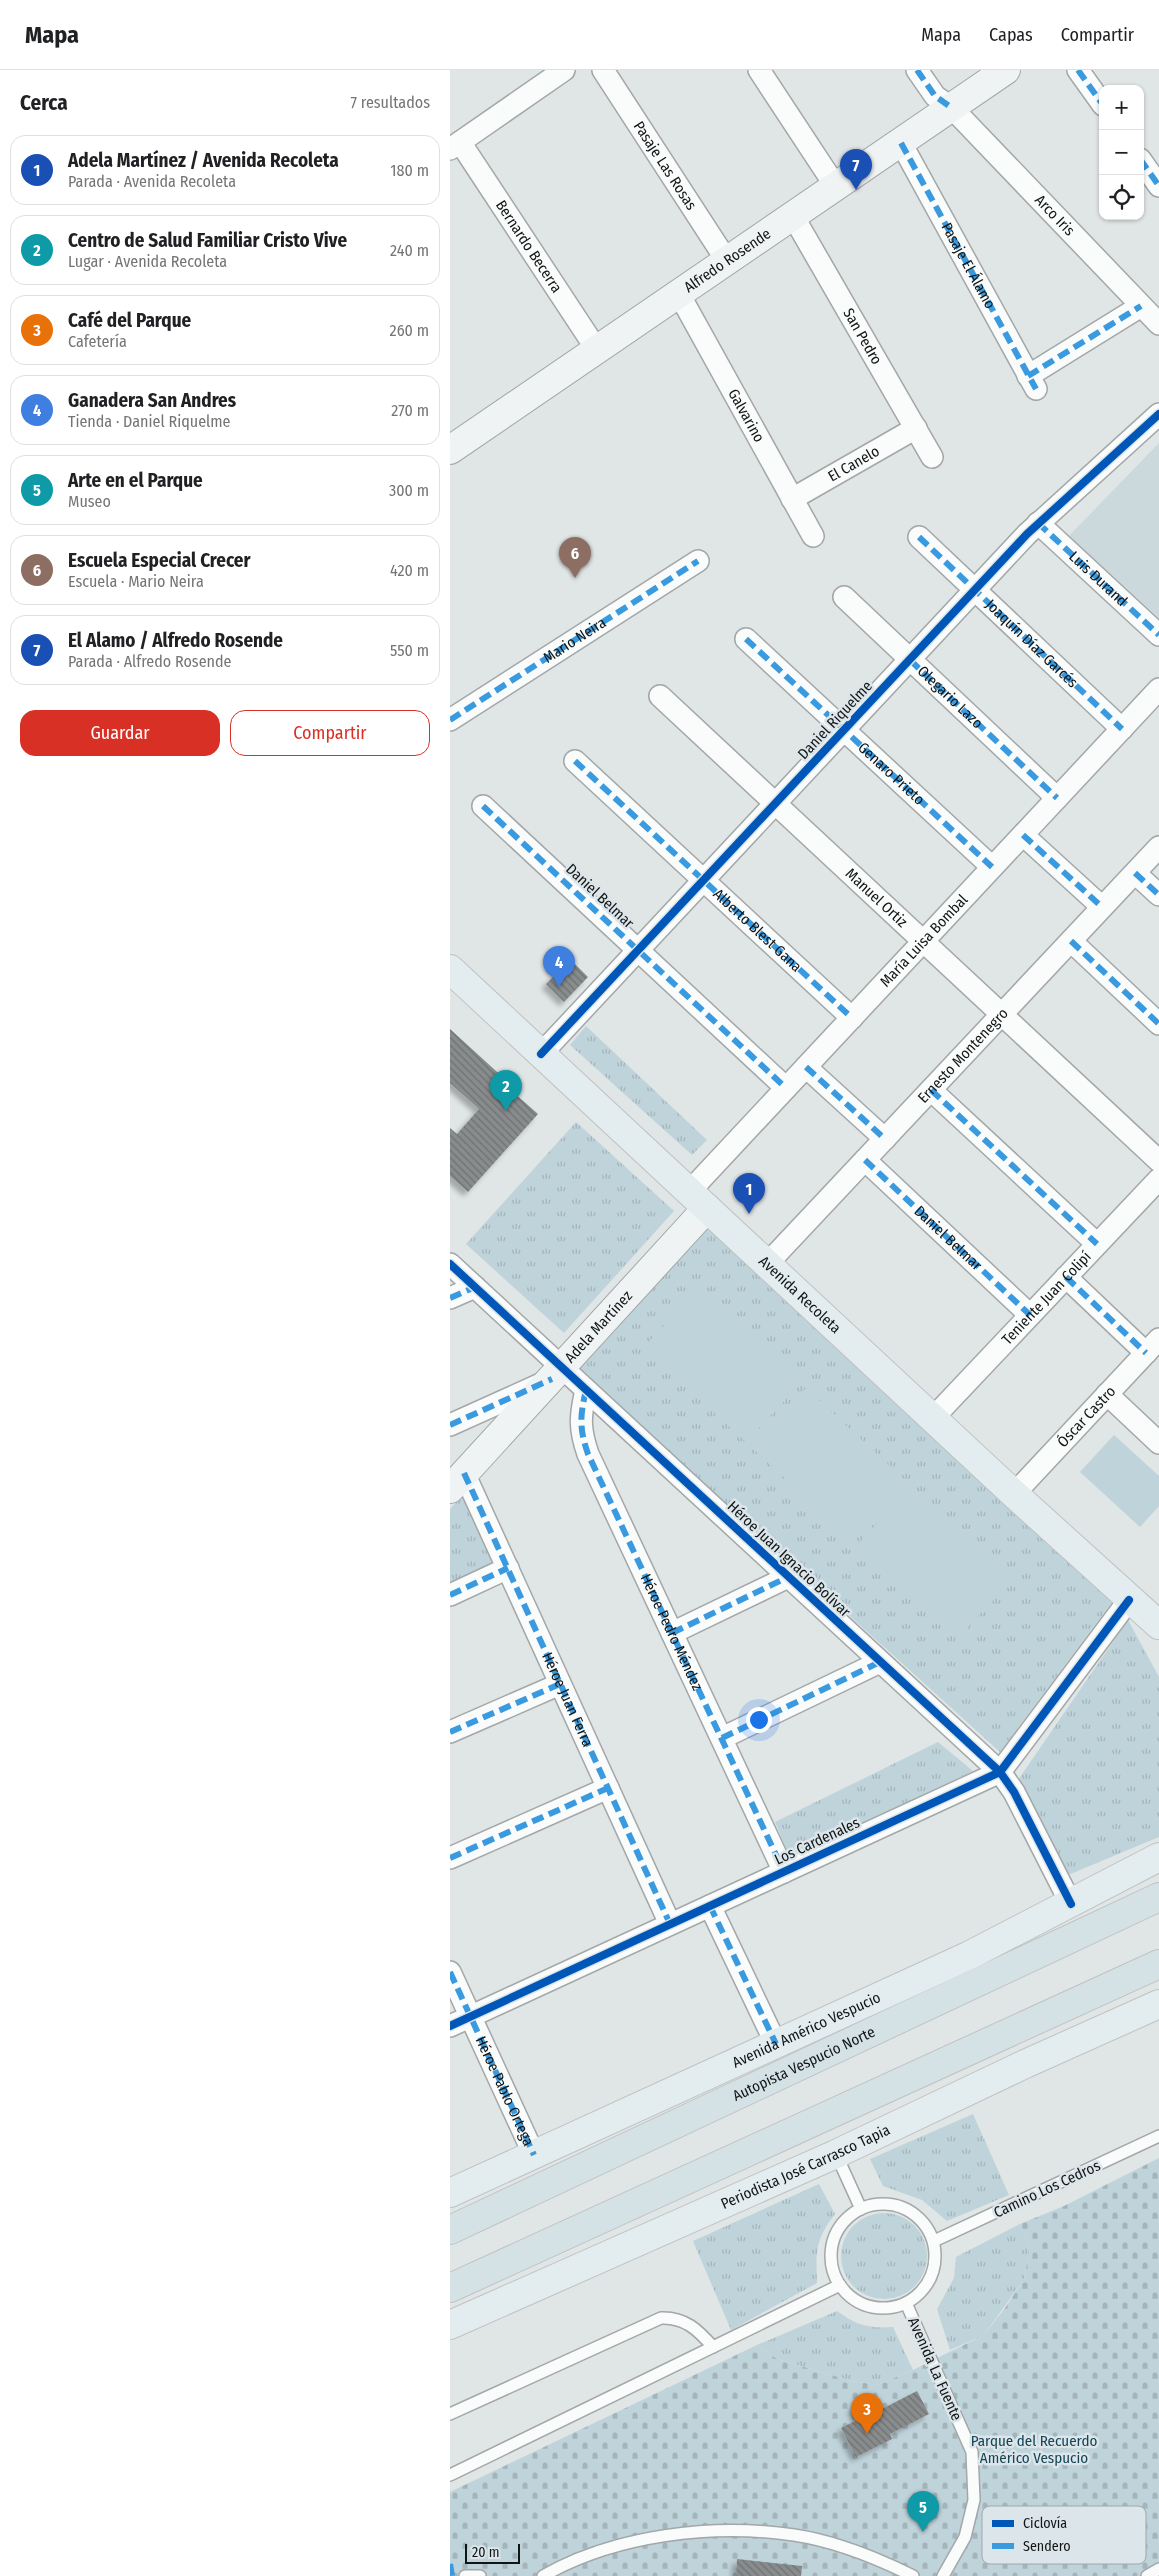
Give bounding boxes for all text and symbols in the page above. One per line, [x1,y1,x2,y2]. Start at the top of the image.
text: Mapa [25,21,79,49]
text: Mapa [921,24,961,46]
text: Capas [989,24,1033,46]
text: Compartir [1061,24,1134,46]
map controls [1099,85,1144,220]
button: + [1099,85,1144,130]
text: Cerca [20,90,68,116]
text: 7 resultados [351,93,430,112]
street label: Pasaje Las Rosas [630,118,700,213]
button: − [1099,130,1144,175]
text: Adela Martínez / Avenida Recoleta [68,149,339,172]
pin: 7 [840,149,872,190]
text: 1 [34,161,40,180]
text: 180 m [390,161,429,180]
text: Parada · Avenida Recoleta [68,172,236,191]
button: locate [1099,175,1144,220]
street label: Arco Iris [1031,191,1078,239]
street label: Bernardo Becerra [492,197,566,296]
street label: Pasaje El Álamo [937,220,999,312]
street label: Alfredo Rosende [681,224,774,296]
text: Centro de Salud Familiar Cristo Vive [68,229,347,252]
text: 2 [33,241,41,260]
text: 240 m [390,241,429,260]
text: Lugar · Avenida Recoleta [68,252,227,271]
street label: San Pedro [839,305,886,368]
text: Café del Parque [68,309,191,332]
text: 3 [33,321,41,340]
text: 260 m [390,321,429,340]
text: Cafetería [68,332,127,351]
street label: Galvarino [724,386,768,446]
text: Ganadera San Andres [68,389,236,412]
text: 4 [33,401,41,420]
text: 270 m [391,401,429,420]
text: Tienda · Daniel Riquelme [68,412,230,431]
street label: El Canelo [825,442,883,486]
text: Arte en el Parque [68,469,203,492]
text: 5 [33,481,41,500]
text: 300 m [389,481,429,500]
text: Museo [68,492,111,511]
pin: 6 [559,537,591,578]
street label: Luis Durand [1065,547,1131,610]
text: Escuela Especial Crecer [68,549,250,572]
text: 6 [33,561,41,580]
text: 420 m [390,561,429,580]
text: Escuela · Mario Neira [68,572,204,591]
street label: Joaquín Díaz Garcés [982,596,1082,691]
street label: Mario Neira [540,613,609,667]
text: El Alamo / Alfredo Rosende [68,629,283,652]
text: 7 [34,641,40,660]
text: 550 m [390,641,429,660]
text: Parada · Alfredo Rosende [68,652,232,671]
street label: Olegario Lazo [914,662,987,732]
street label: Daniel Riquelme [794,677,876,763]
button: Guardar [20,710,220,756]
button: Compartir [230,710,430,756]
street label: Genaro Prieto [854,738,928,809]
street label: Daniel Belmar [562,860,638,932]
street label: Manuel Ortiz [842,865,911,931]
street label: Alberto Blest Gana [710,885,806,976]
street label: María Luisa Bombal [876,891,971,991]
pin: 4 [543,946,575,987]
street label: Ernesto Montenegro [914,1004,1012,1107]
pin: 2 [490,1070,522,1111]
pin: 1 [733,1173,765,1214]
street label: Daniel Belmar [910,1202,986,1275]
street label: Teniente Juan Colipí [998,1248,1095,1349]
street label: Avenida Recoleta [755,1252,845,1337]
street label: Adela Martínez [561,1287,636,1366]
street label: Óscar Castro [1054,1382,1119,1451]
street label: Héroe Juan Ignacio Bolívar [724,1497,855,1621]
street label: Héroe Pedro Méndez [637,1571,707,1693]
street label: Héroe Juan Ferra [538,1649,597,1750]
your location [746,1707,772,1733]
street label: Los Cardenales [771,1813,863,1869]
street label: Avenida Américo Vespucio [729,1988,884,2072]
street label: Autopista Vespucio Norte [730,2023,878,2105]
street label: Héroe Pablo Ortega [472,2033,538,2149]
street label: Periodista José Carrasco Tapia [718,2121,893,2213]
street label: Camino Los Cedros [991,2156,1103,2222]
street label: Avenida La Fuente [904,2315,966,2423]
pin: 3 [851,2393,883,2434]
park label: Parque del Recuerdo Américo Vespucio [971,2432,1097,2467]
pin: 5 [907,2491,939,2532]
legend [982,2506,1146,2564]
text: Ciclovía [1023,2515,1067,2532]
text: Sendero [1023,2538,1071,2555]
scale bar [465,2541,520,2564]
text: 20 m [472,2544,500,2561]

